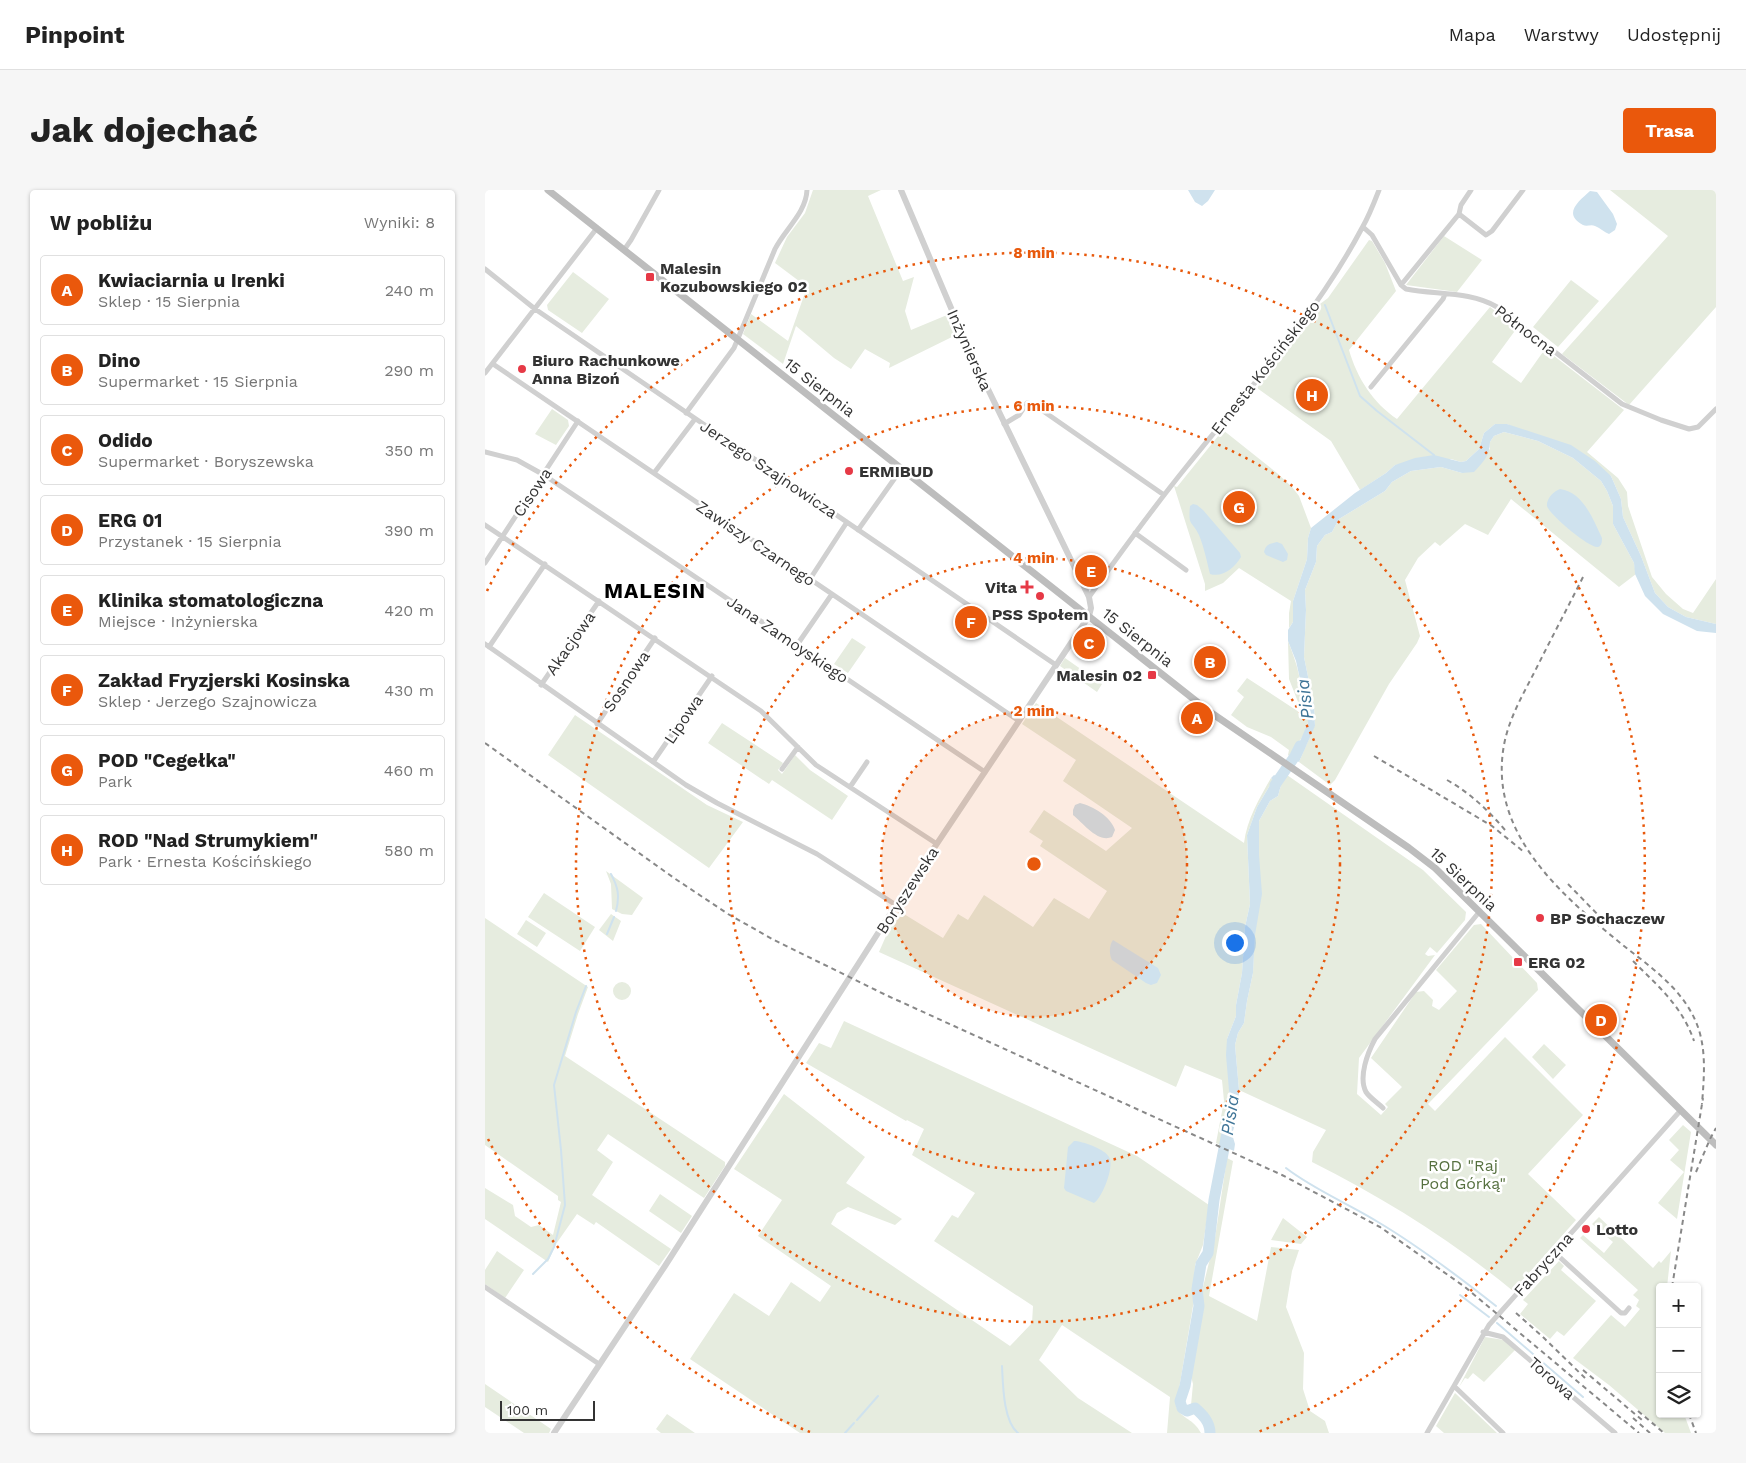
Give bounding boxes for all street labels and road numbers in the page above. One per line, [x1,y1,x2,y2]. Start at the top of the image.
street label: Ernesta Kościńskiego [1207,296,1324,438]
street label: Północna [1491,301,1560,360]
street label: Inżynierska [943,306,996,394]
street label: 15 Sierpnia [781,354,859,421]
street label: Jerzego Szajnowicza [697,416,841,522]
street label: Cisowa [509,464,556,521]
street label: Zawiszy Czarnego [693,497,819,590]
street label: Jana Zamoyskiego [723,592,852,687]
street label: 15 Sierpnia [1099,604,1177,671]
street label: Akacjowa [542,608,599,679]
street label: Sosnowa [599,647,654,716]
street label: Lipowa [660,691,707,748]
street label: Boryszewska [872,843,943,937]
street label: 15 Sierpnia [1426,844,1501,915]
street label: Fabryczna [1510,1229,1577,1300]
street label: Torowa [1525,1353,1579,1404]

